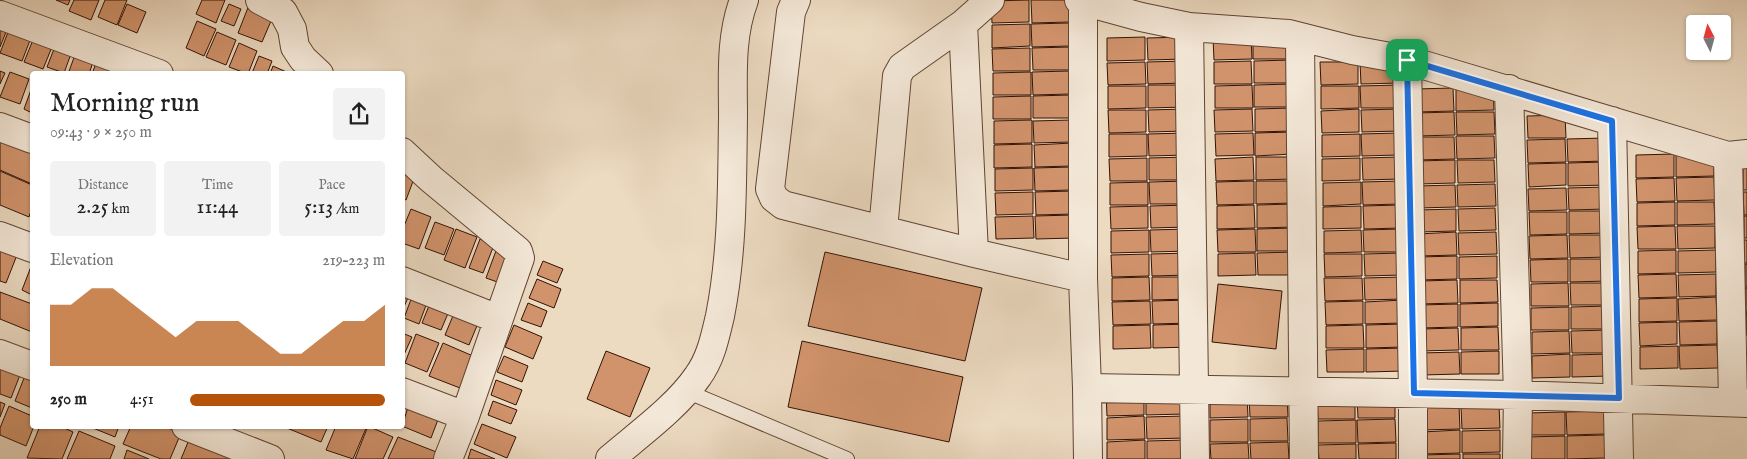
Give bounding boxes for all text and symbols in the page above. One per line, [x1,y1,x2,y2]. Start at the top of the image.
north arrow [1686,15,1731,60]
map controls [1686,15,1731,60]
pin [1386,39,1428,81]
icon: arrive [1393,46,1421,74]
text: Morning run [50,86,200,121]
button: share [333,88,385,140]
text: 09:43 · 9 × 250 m [50,123,152,143]
text: Distance [78,176,128,194]
text: Time [202,176,233,194]
text: Pace [319,176,345,194]
text: 2.25 [77,194,108,221]
text: 11:44 [197,194,238,221]
text: 5:13 [304,194,333,221]
text: km [108,200,130,218]
text: /km [333,200,359,218]
text: Elevation [50,251,113,271]
text: 219–223 m [322,251,385,271]
text: 250 m [50,390,87,410]
text: 4:51 [130,390,154,410]

